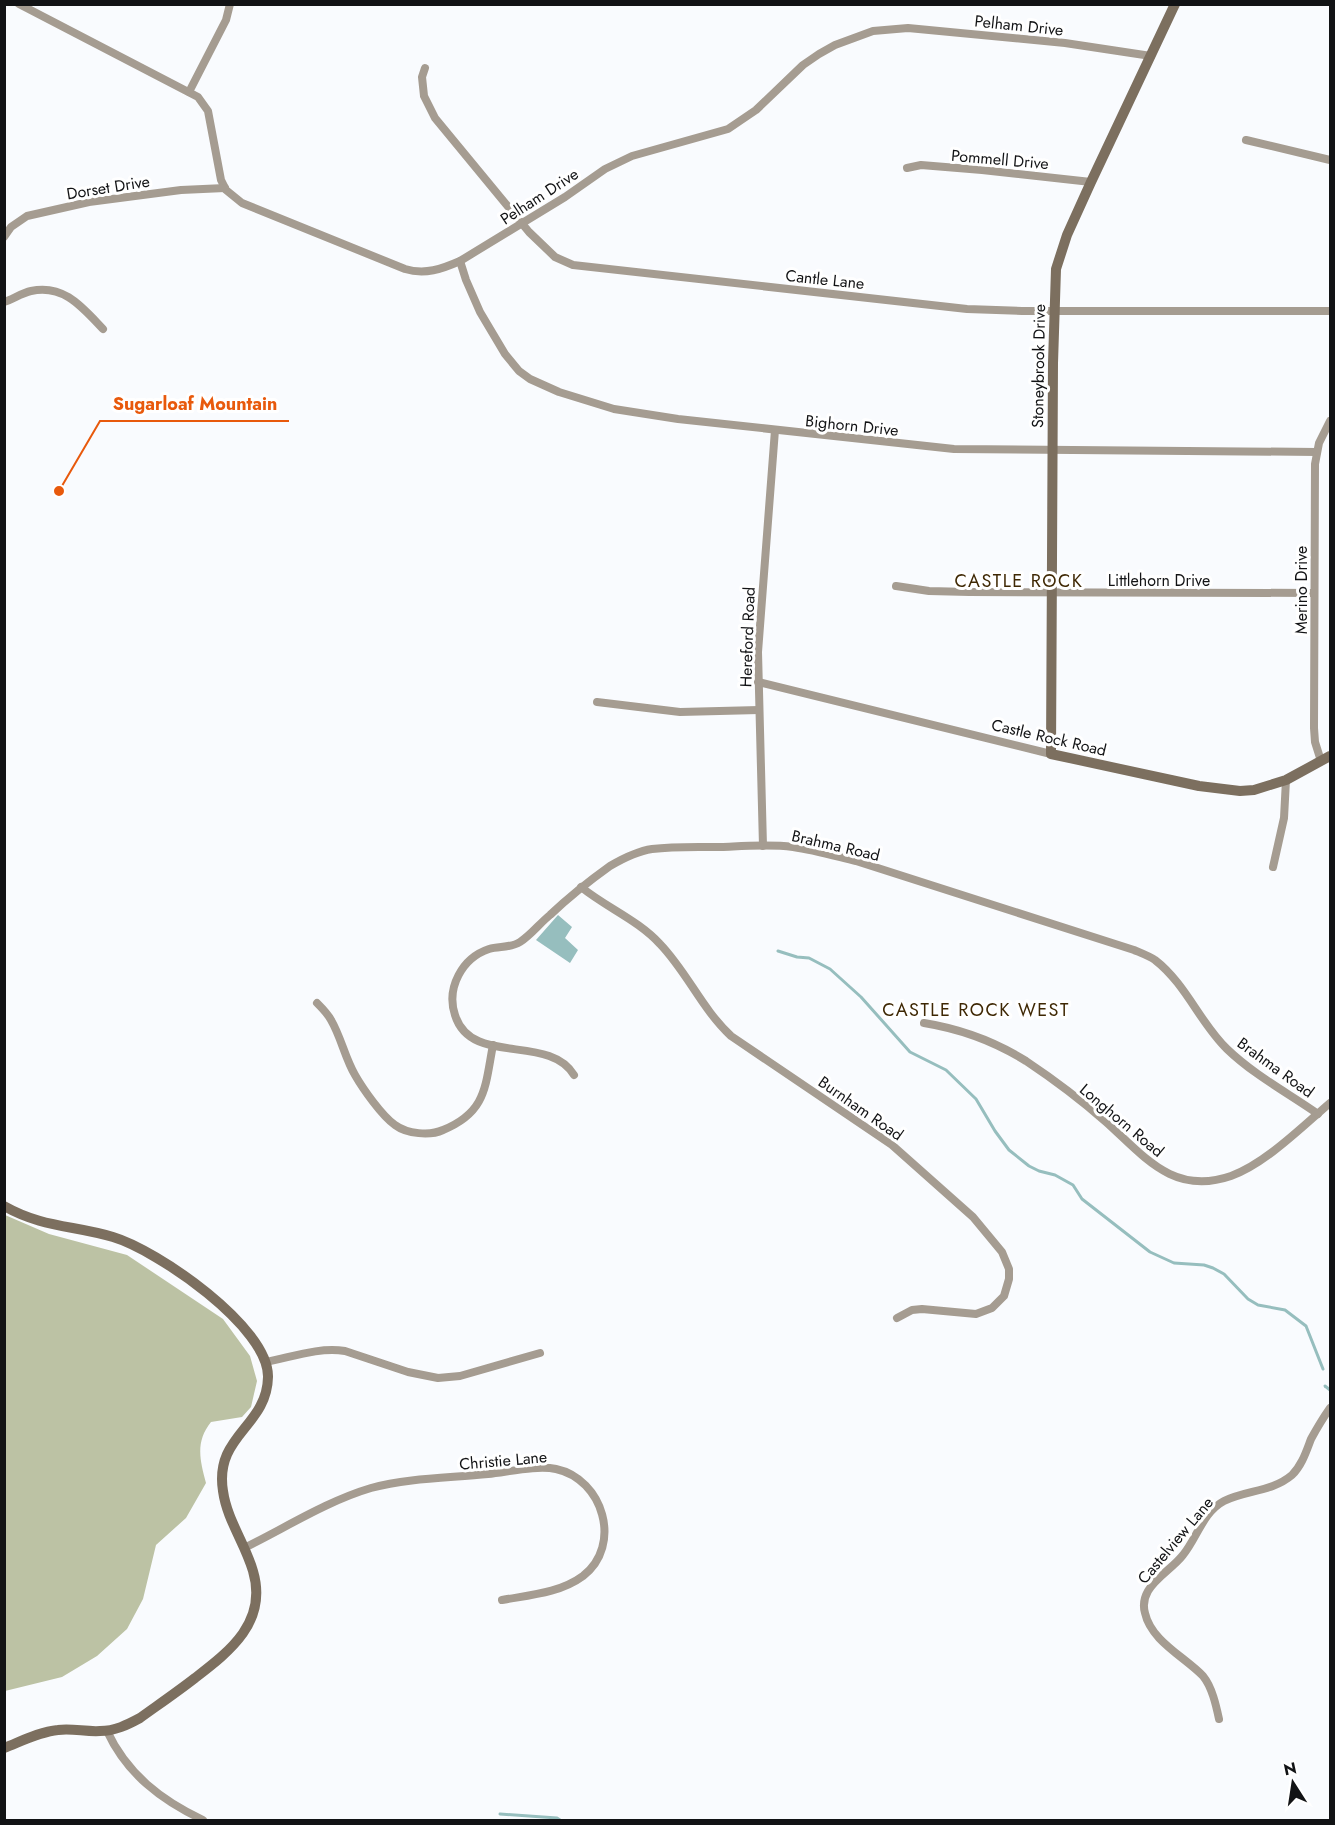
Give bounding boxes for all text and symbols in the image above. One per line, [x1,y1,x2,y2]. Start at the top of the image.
street label: Pelham Drive [973,9,1064,42]
street label: Pommell Drive [950,144,1050,175]
street label: Pelham Drive [496,162,583,230]
street label: Dorset Drive [65,170,151,205]
street label: Cantle Lane [784,264,866,295]
street label: Stoneybrook Drive [1026,304,1051,428]
callout: Sugarloaf Mountain [100,385,289,421]
text: Sugarloaf Mountain [113,391,277,417]
street label: Bighorn Drive [804,409,900,442]
street label: Merino Drive [1290,546,1313,634]
district label: CASTLE ROCK [955,568,1083,594]
street label: Littlehorn Drive [1108,569,1210,592]
street label: Hereford Road [734,586,761,688]
street label: Castle Rock Road [989,713,1109,762]
street label: Brahma Road [789,824,882,867]
district label: CASTLE ROCK WEST [882,997,1070,1023]
street label: Brahma Road [1233,1032,1319,1103]
street label: Burnham Road [814,1071,908,1146]
street label: Longhorn Road [1075,1078,1169,1163]
street label: Christie Lane [458,1445,548,1476]
street label: Castelview Lane [1132,1492,1219,1589]
north arrow [1263,1753,1323,1813]
text: N [1281,1756,1299,1781]

